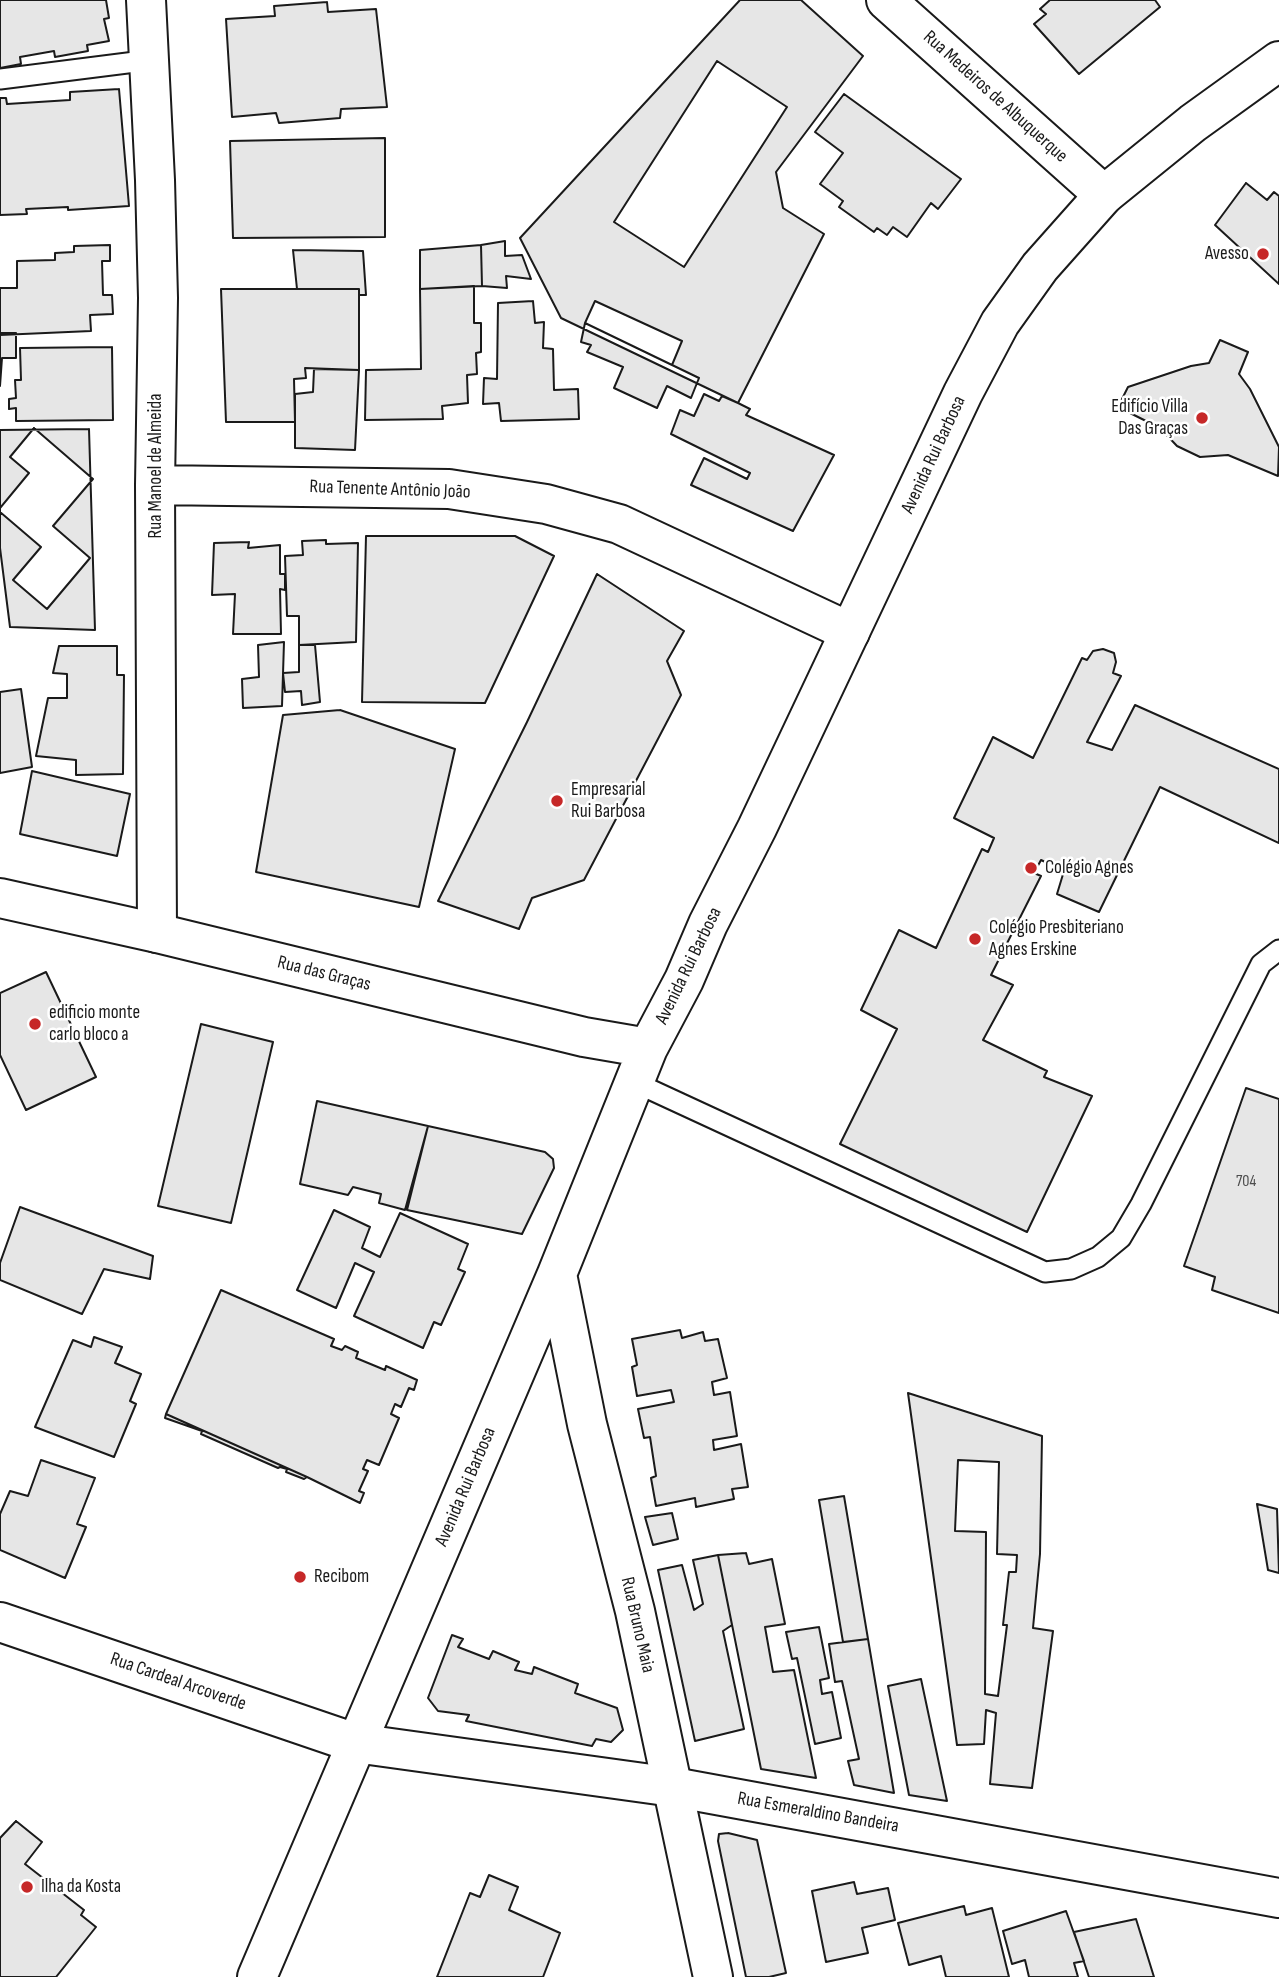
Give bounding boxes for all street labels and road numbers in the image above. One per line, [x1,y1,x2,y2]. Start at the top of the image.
street label: Rua Medeiros de Albuquerque [918,26,1072,168]
street label: Avenida Rui Barbosa [897,393,971,517]
street label: Rua Manoel de Almeida [145,394,167,538]
street label: Rua Tenente Antônio João [309,476,471,504]
street label: Avenida Rui Barbosa [651,904,727,1028]
street label: Rua das Graças [275,951,373,997]
street label: Avenida Rui Barbosa [431,1424,501,1550]
street label: Rua Bruno Maia [615,1575,659,1675]
street label: Rua Cardeal Arcoverde [107,1648,249,1716]
street label: Rua Esmeraldino Bandeira [735,1788,901,1838]

